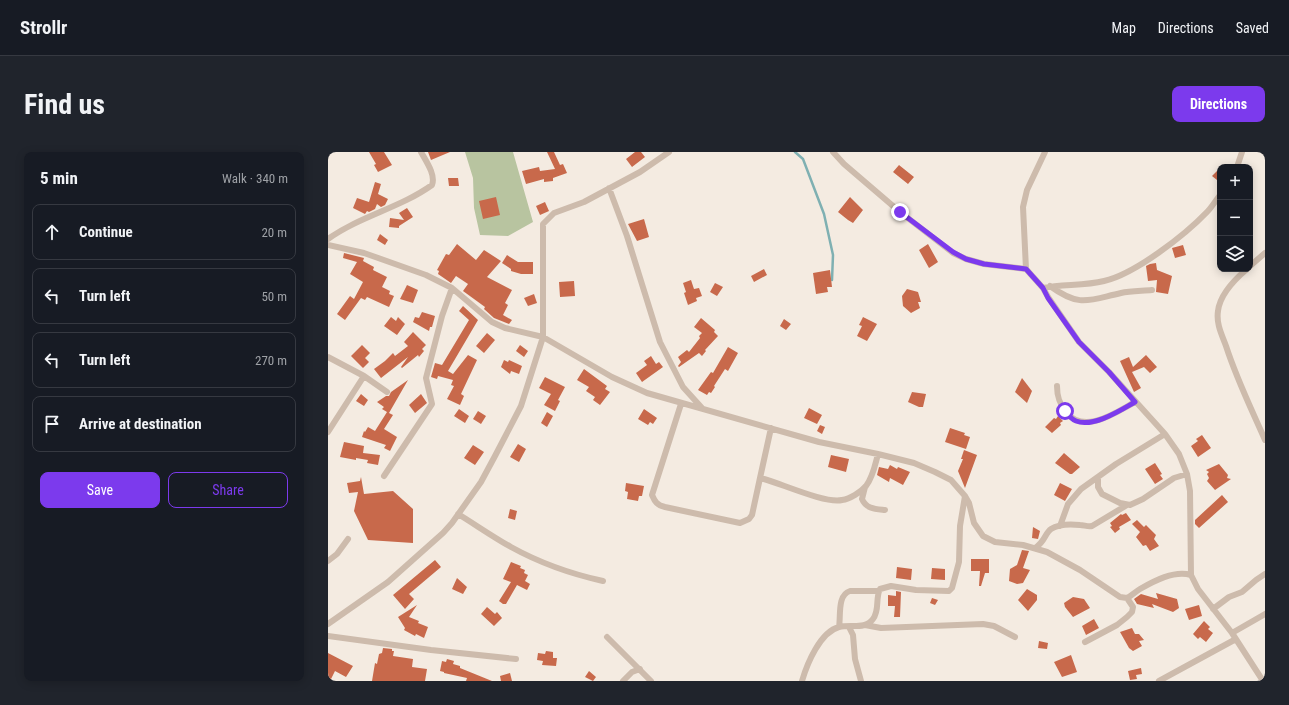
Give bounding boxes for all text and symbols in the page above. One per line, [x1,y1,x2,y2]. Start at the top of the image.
text: Strollr [20,16,67,39]
text: Map [1112,20,1136,36]
text: Directions [1158,20,1214,36]
text: Saved [1236,20,1269,36]
button: Directions [1172,86,1265,122]
text: Find us [24,88,105,121]
map controls [1217,164,1253,272]
button: + [1217,164,1253,200]
text: 5 min [40,168,78,188]
text: Walk · 340 m [222,171,288,186]
button: − [1217,200,1253,236]
route end [891,203,909,221]
icon: ahead [41,221,63,243]
text: Continue [79,223,133,241]
text: 20 m [261,225,287,240]
button: layers [1217,236,1253,272]
icon: left [41,285,63,307]
text: Turn left [79,287,130,305]
text: 50 m [261,289,287,304]
icon: left [41,349,63,371]
text: Turn left [79,351,130,369]
text: 270 m [255,353,287,368]
route start [1056,402,1074,420]
icon: arrive [41,413,63,435]
text: Arrive at destination [79,415,202,433]
button: Save [40,472,160,508]
button: Share [168,472,288,508]

